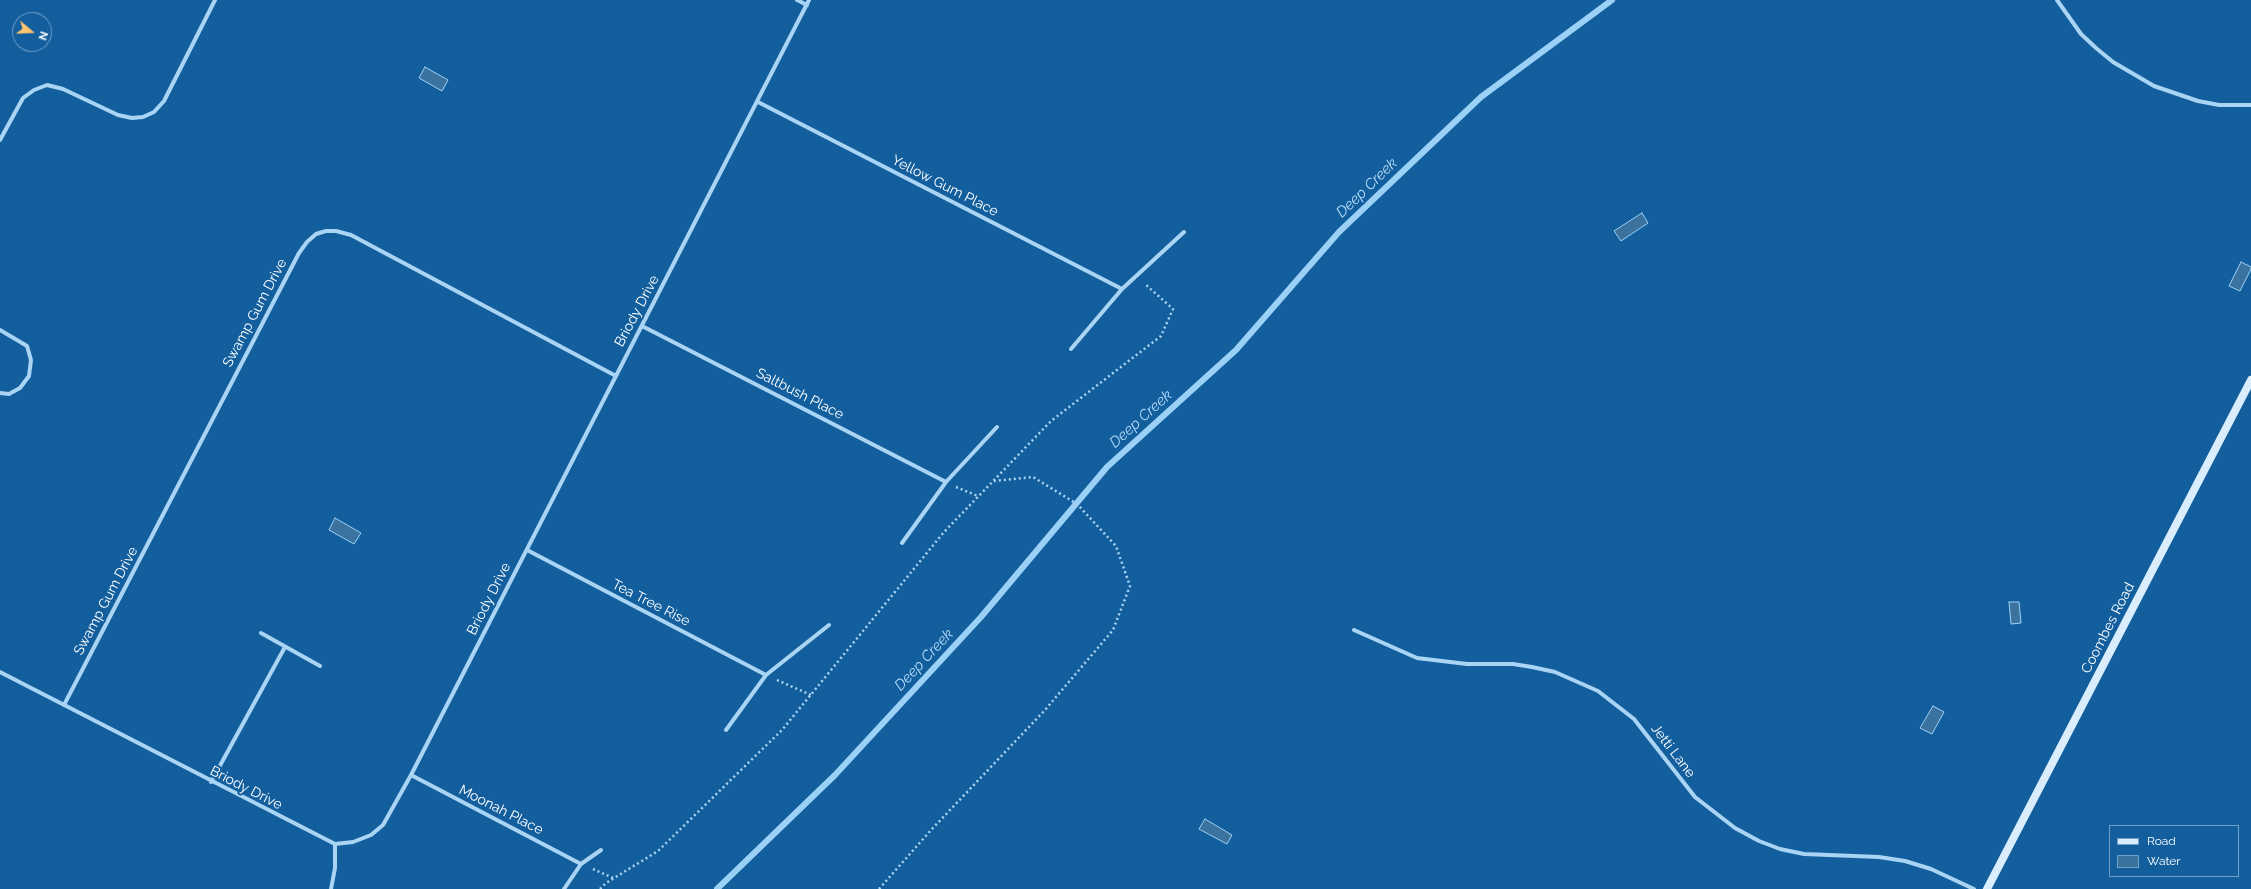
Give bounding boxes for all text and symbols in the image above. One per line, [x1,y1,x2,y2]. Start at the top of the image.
north arrow [12,12,52,52]
text: N [35,30,50,42]
street label: Yellow Gum Place [889,152,1001,220]
water label: Deep Creek [1333,154,1401,222]
street label: Swamp Gum Drive [219,256,291,370]
street label: Briody Drive [611,272,663,350]
street label: Saltbush Place [753,365,847,423]
water label: Deep Creek [1106,386,1176,452]
street label: Swamp Gum Drive [70,544,142,658]
street label: Briody Drive [464,560,514,638]
street label: Tea Tree Rise [609,576,693,630]
street label: Coombes Road [2078,580,2138,676]
water label: Deep Creek [891,625,957,695]
street label: Jetti Lane [1647,721,1699,781]
street label: Briody Drive [207,763,285,813]
street label: Moonah Place [456,782,546,838]
legend [2109,825,2239,877]
text: Road [2147,834,2176,848]
text: Water [2147,854,2181,868]

